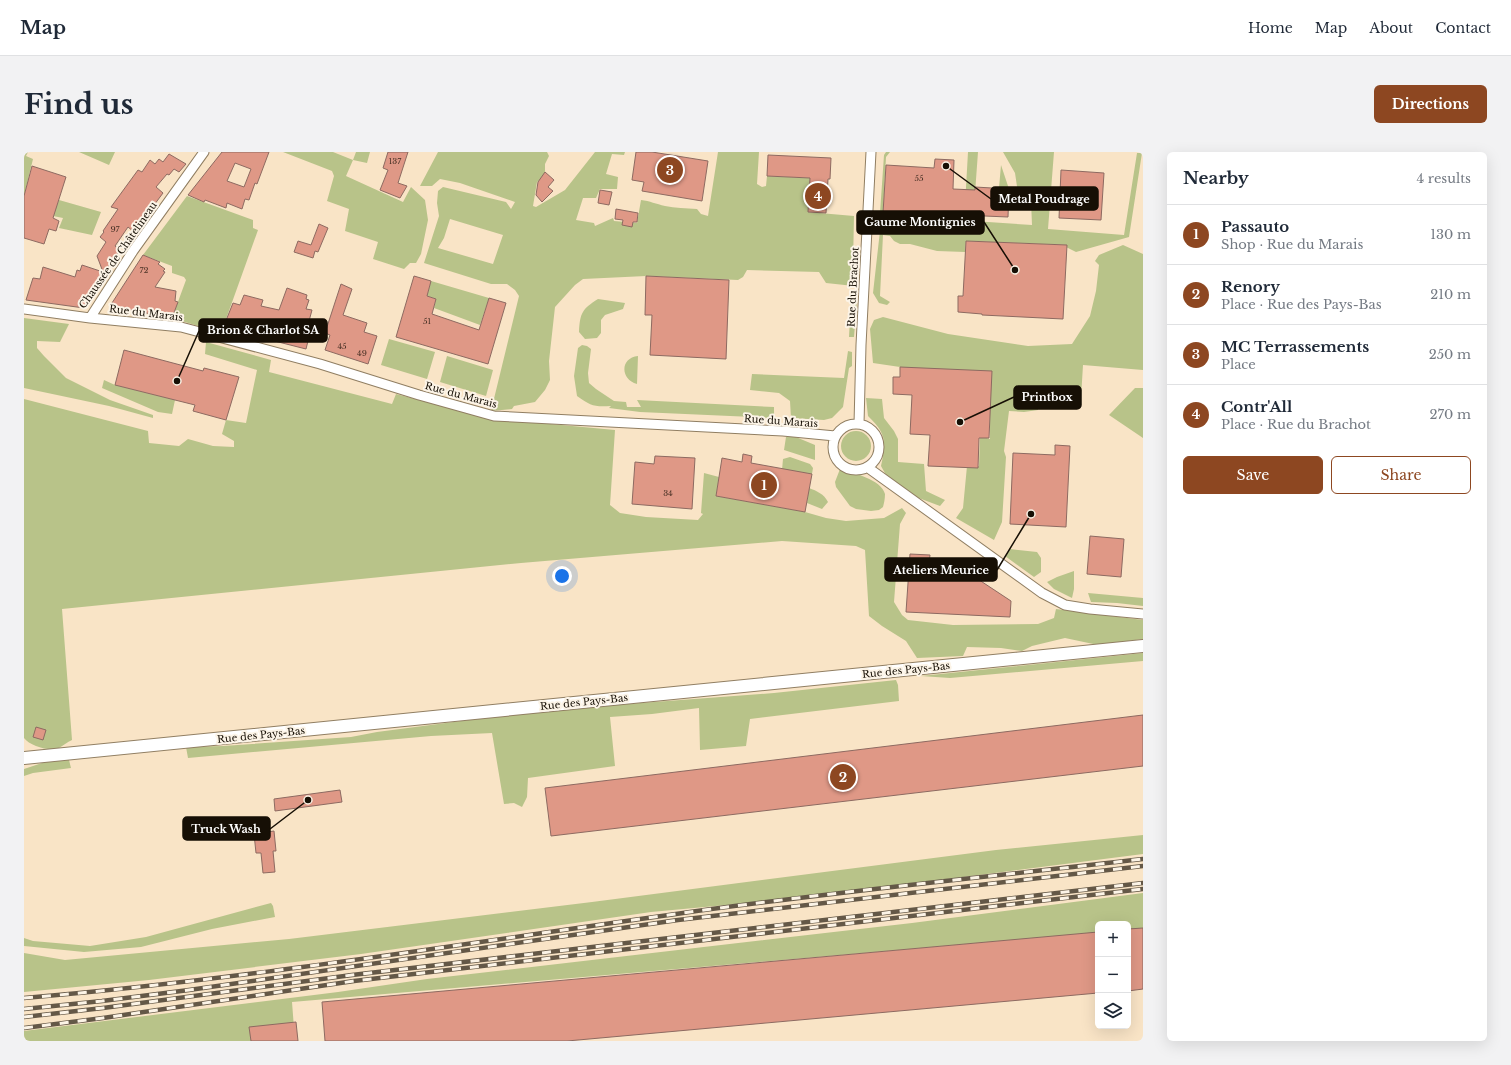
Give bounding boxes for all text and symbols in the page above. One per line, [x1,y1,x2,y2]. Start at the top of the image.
text: Map [20,16,66,39]
text: Home [1248,19,1293,37]
text: Map [1315,19,1347,37]
text: About [1369,19,1413,37]
text: Contact [1435,19,1491,37]
button: Directions [1374,85,1487,123]
text: Find us [24,87,134,122]
pin: 3 [657,155,683,185]
house number: 137 [389,156,402,166]
text: Nearby [1183,168,1249,189]
text: 4 results [1417,170,1471,187]
house number: 55 [914,173,924,183]
pin: 4 [805,181,831,211]
callout: Metal Poudrage [991,187,1098,210]
text: Metal Poudrage [998,192,1090,206]
street label: Chaussée de Châtelineau [76,199,160,311]
callout: Gaume Montignies [857,211,984,234]
text: Gaume Montignies [864,215,976,229]
text: Passauto [1221,217,1289,236]
house number: 97 [110,224,121,234]
text: 1 [1193,226,1199,243]
text: 130 m [1430,226,1471,243]
text: Shop · Rue du Marais [1221,236,1363,253]
street label: Rue du Brachot [844,246,862,327]
house number: 72 [140,265,149,275]
text: Renory [1221,277,1280,296]
text: 2 [1192,286,1200,303]
text: 210 m [1430,286,1471,303]
text: Place · Rue des Pays-Bas [1221,296,1382,313]
street label: Rue du Marais [108,302,184,324]
house number: 51 [423,316,431,326]
callout: Brion & Charlot SA [199,319,327,342]
text: Brion & Charlot SA [207,323,320,337]
text: MC Terrassements [1221,337,1369,356]
house number: 45 [337,341,347,351]
text: 3 [1192,346,1200,363]
text: 250 m [1429,346,1471,363]
house number: 49 [357,348,367,358]
text: Place [1221,356,1256,373]
street label: Rue du Marais [423,379,499,411]
callout: Printbox [1014,386,1081,409]
text: Printbox [1021,390,1073,404]
text: Contr'All [1221,397,1292,416]
text: 4 [1192,406,1200,423]
text: 270 m [1430,406,1471,423]
street label: Rue du Marais [744,412,819,430]
text: Place · Rue du Brachot [1221,416,1371,433]
button: Save [1183,456,1323,494]
button: Share [1331,456,1471,494]
pin: 1 [751,470,777,500]
house number: 34 [663,488,673,498]
callout: Ateliers Meurice [885,558,997,581]
text: Ateliers Meurice [892,563,990,577]
your location [552,566,572,586]
street label: Rue des Pays-Bas [861,659,951,681]
street label: Rue des Pays-Bas [539,691,629,713]
street label: Rue des Pays-Bas [216,724,306,746]
pin: 2 [830,762,856,792]
callout: Truck Wash [183,817,270,840]
text: Truck Wash [191,822,261,836]
map controls [1095,921,1131,1029]
button: + [1095,921,1131,957]
button: − [1095,957,1131,993]
button: layers [1095,993,1131,1029]

